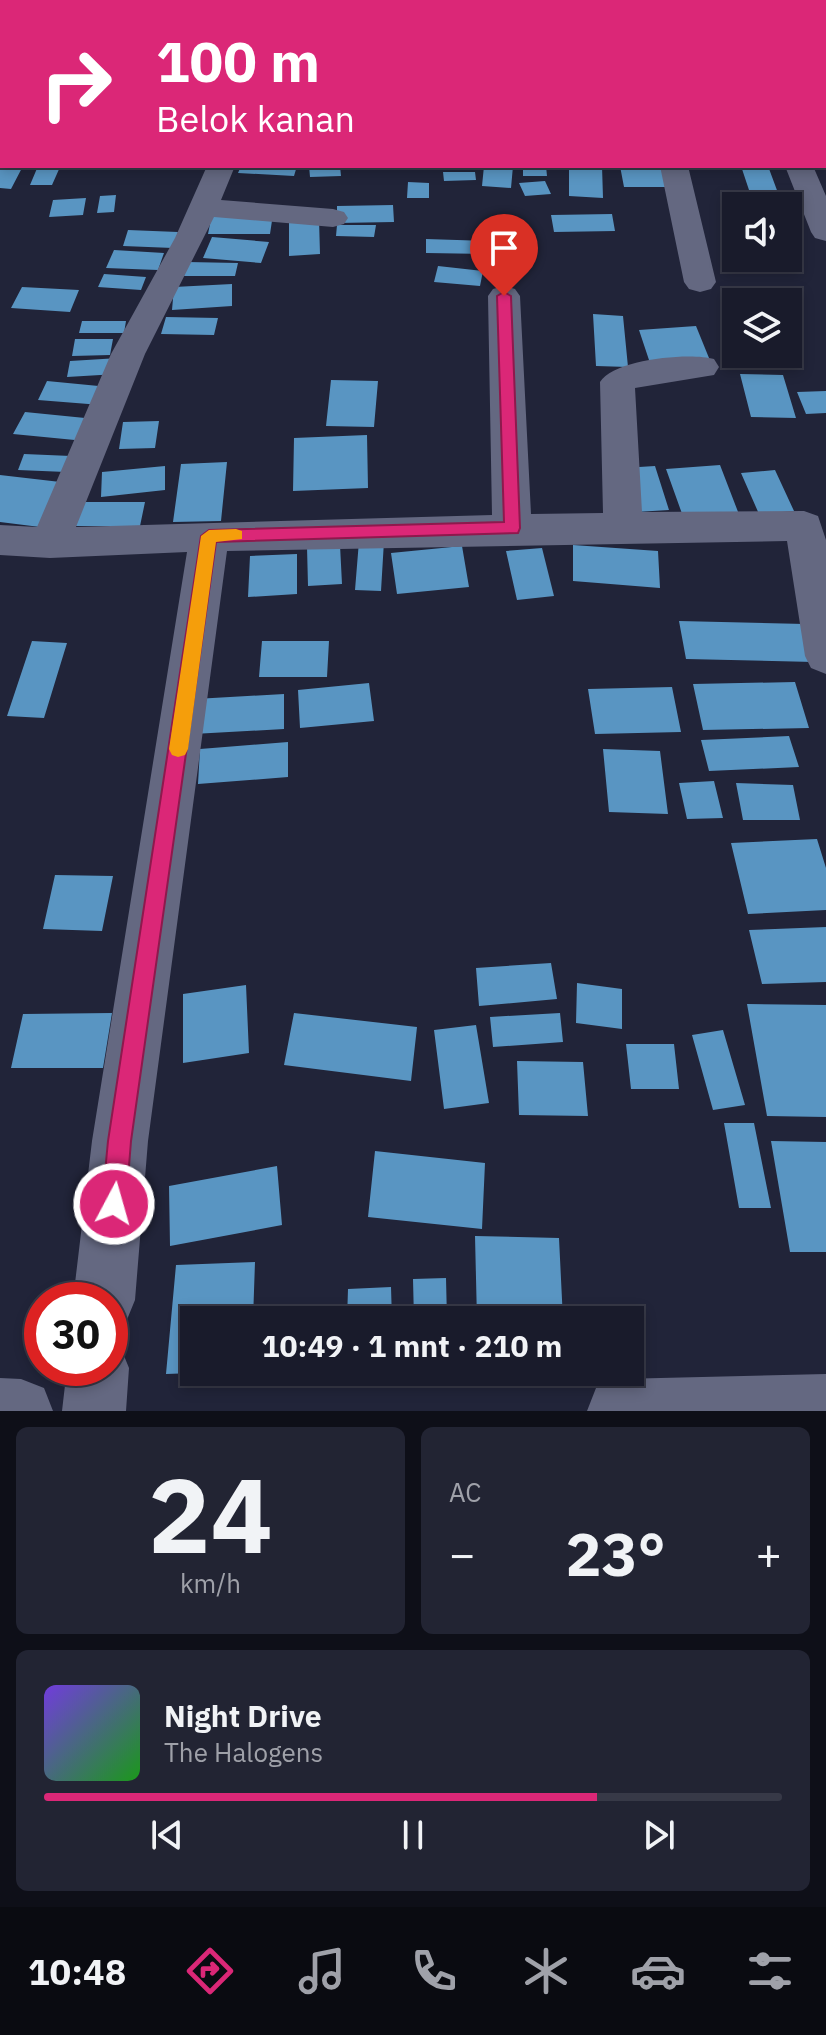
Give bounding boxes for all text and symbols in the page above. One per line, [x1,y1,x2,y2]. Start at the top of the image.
text: 100 m [156,25,320,97]
icon: right [24,32,128,136]
text: Belok kanan [156,95,355,142]
map controls [722,192,802,368]
button: sound [722,192,802,272]
pin [470,214,538,296]
icon: arrive [482,226,526,270]
button: layers [722,288,802,368]
position arrow [72,1162,156,1246]
speed limit sign: 30 [24,1282,128,1386]
text: 10:49 · 1 mnt · 210 m [262,1326,562,1365]
text: 24 [148,1446,273,1582]
text: AC [449,1475,481,1509]
text: 23° [565,1514,666,1593]
text: − [449,1525,475,1582]
text: + [756,1525,782,1582]
text: km/h [180,1566,241,1600]
text: Night Drive [164,1696,322,1735]
text: The Halogens [164,1735,323,1769]
icon: previous [145,1813,189,1857]
icon: pause [391,1813,435,1857]
icon: next [637,1813,681,1857]
icon: directions [182,1943,238,1999]
icon: music [294,1943,350,1999]
icon: phone [406,1943,462,1999]
icon: climate [518,1943,574,1999]
icon: car [630,1943,686,1999]
icon: filters [742,1943,798,1999]
text: 10:48 [28,1948,126,1995]

